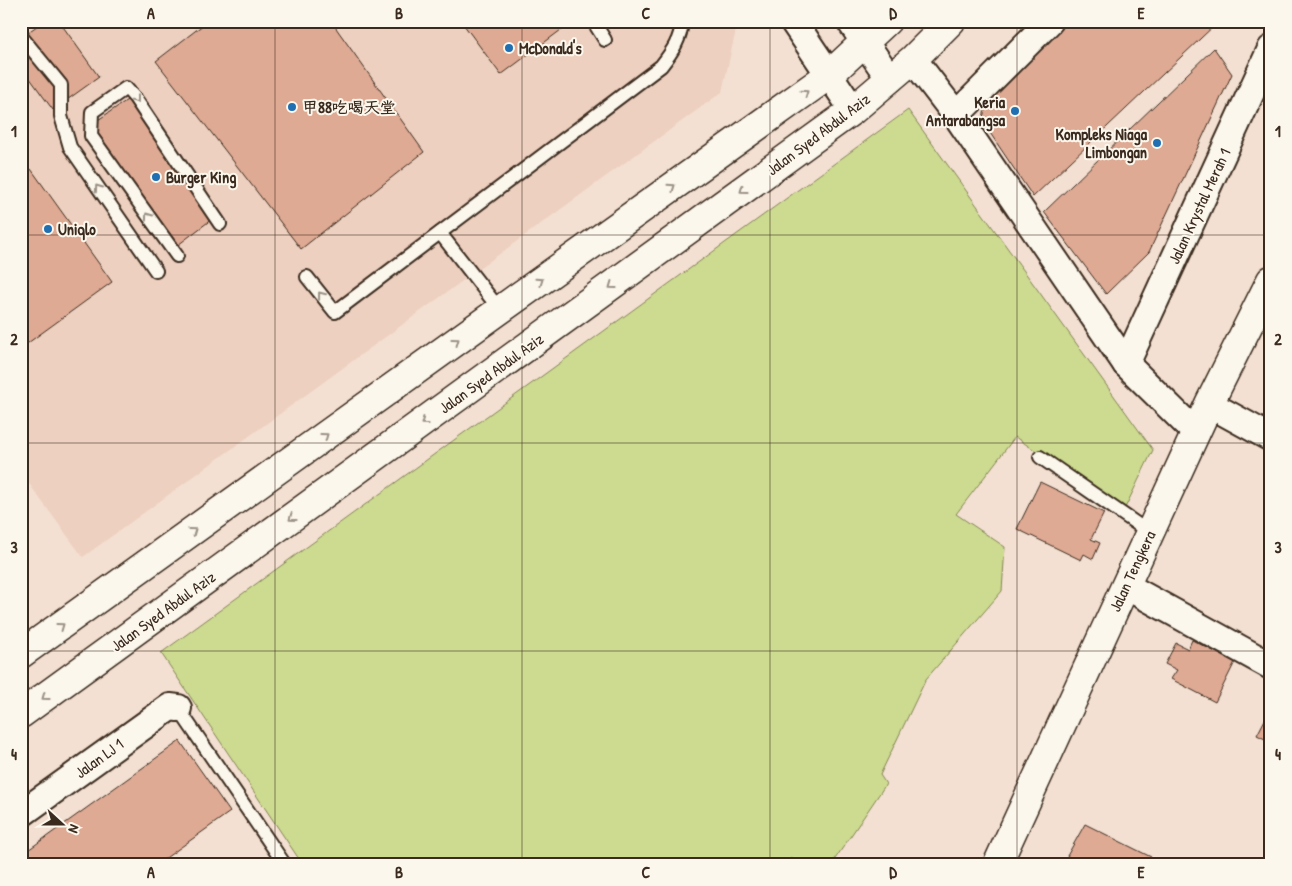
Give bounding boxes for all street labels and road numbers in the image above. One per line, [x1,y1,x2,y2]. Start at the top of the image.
street label: Jalan Syed Abdul Aziz [762,88,874,180]
street label: Jalan Krystal Merah 1 [1163,144,1236,267]
street label: Jalan Syed Abdul Aziz [434,328,548,418]
street label: Jalan Tengkera [1104,527,1160,615]
street label: Jalan Syed Abdul Aziz [106,566,220,656]
street label: Jalan LJ 1 [70,733,128,783]

